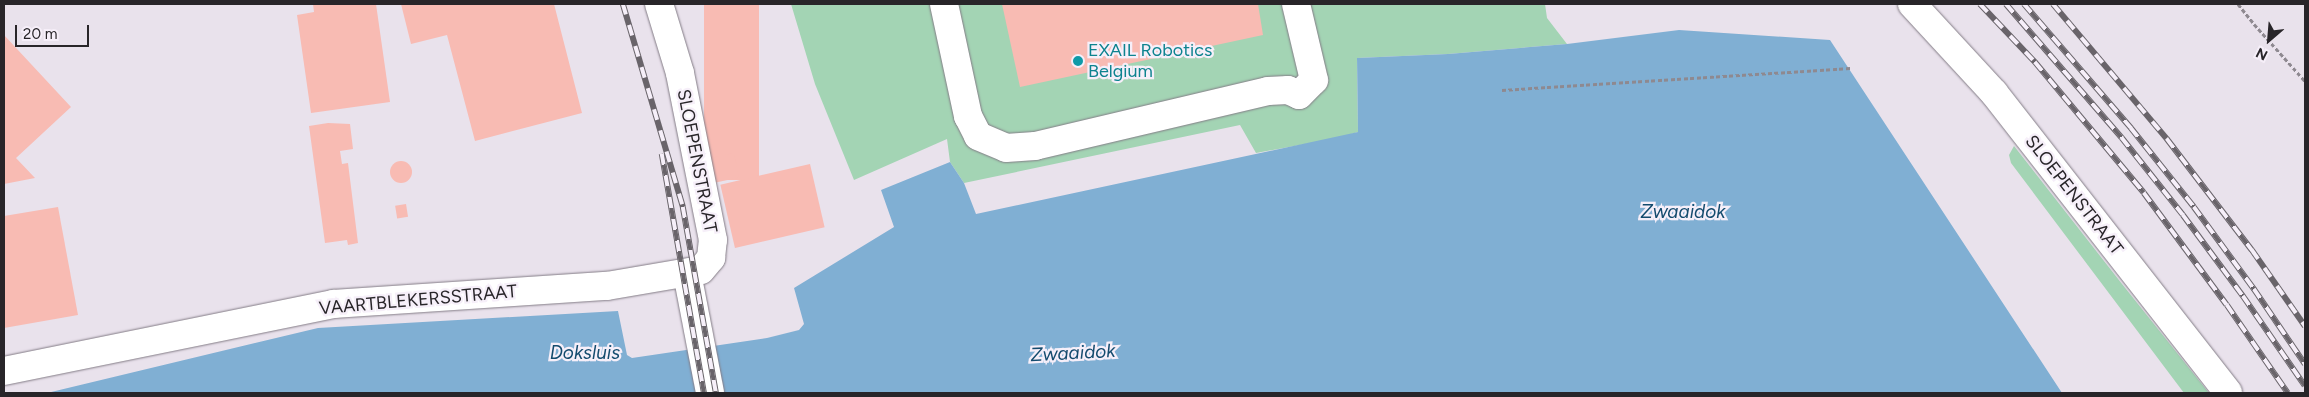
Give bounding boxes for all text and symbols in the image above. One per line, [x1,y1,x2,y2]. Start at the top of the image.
scale bar [18,15,91,47]
north arrow [2244,15,2294,65]
text: 20 m [23,25,57,43]
place label: EXAIL Robotics Belgium [1088,40,1212,82]
text: N [2253,44,2271,64]
marker: EXAIL Robotics Belgium [1072,55,1084,67]
street label: SLOEPENSTRAAT [672,87,722,235]
street label: SLOEPENSTRAAT [2021,131,2127,259]
water label: Zwaaidok [1640,201,1726,223]
street label: VAARTBLEKERSSTRAAT [318,281,518,319]
water label: Zwaaidok [1030,339,1116,367]
water label: Doksluis [550,342,620,364]

